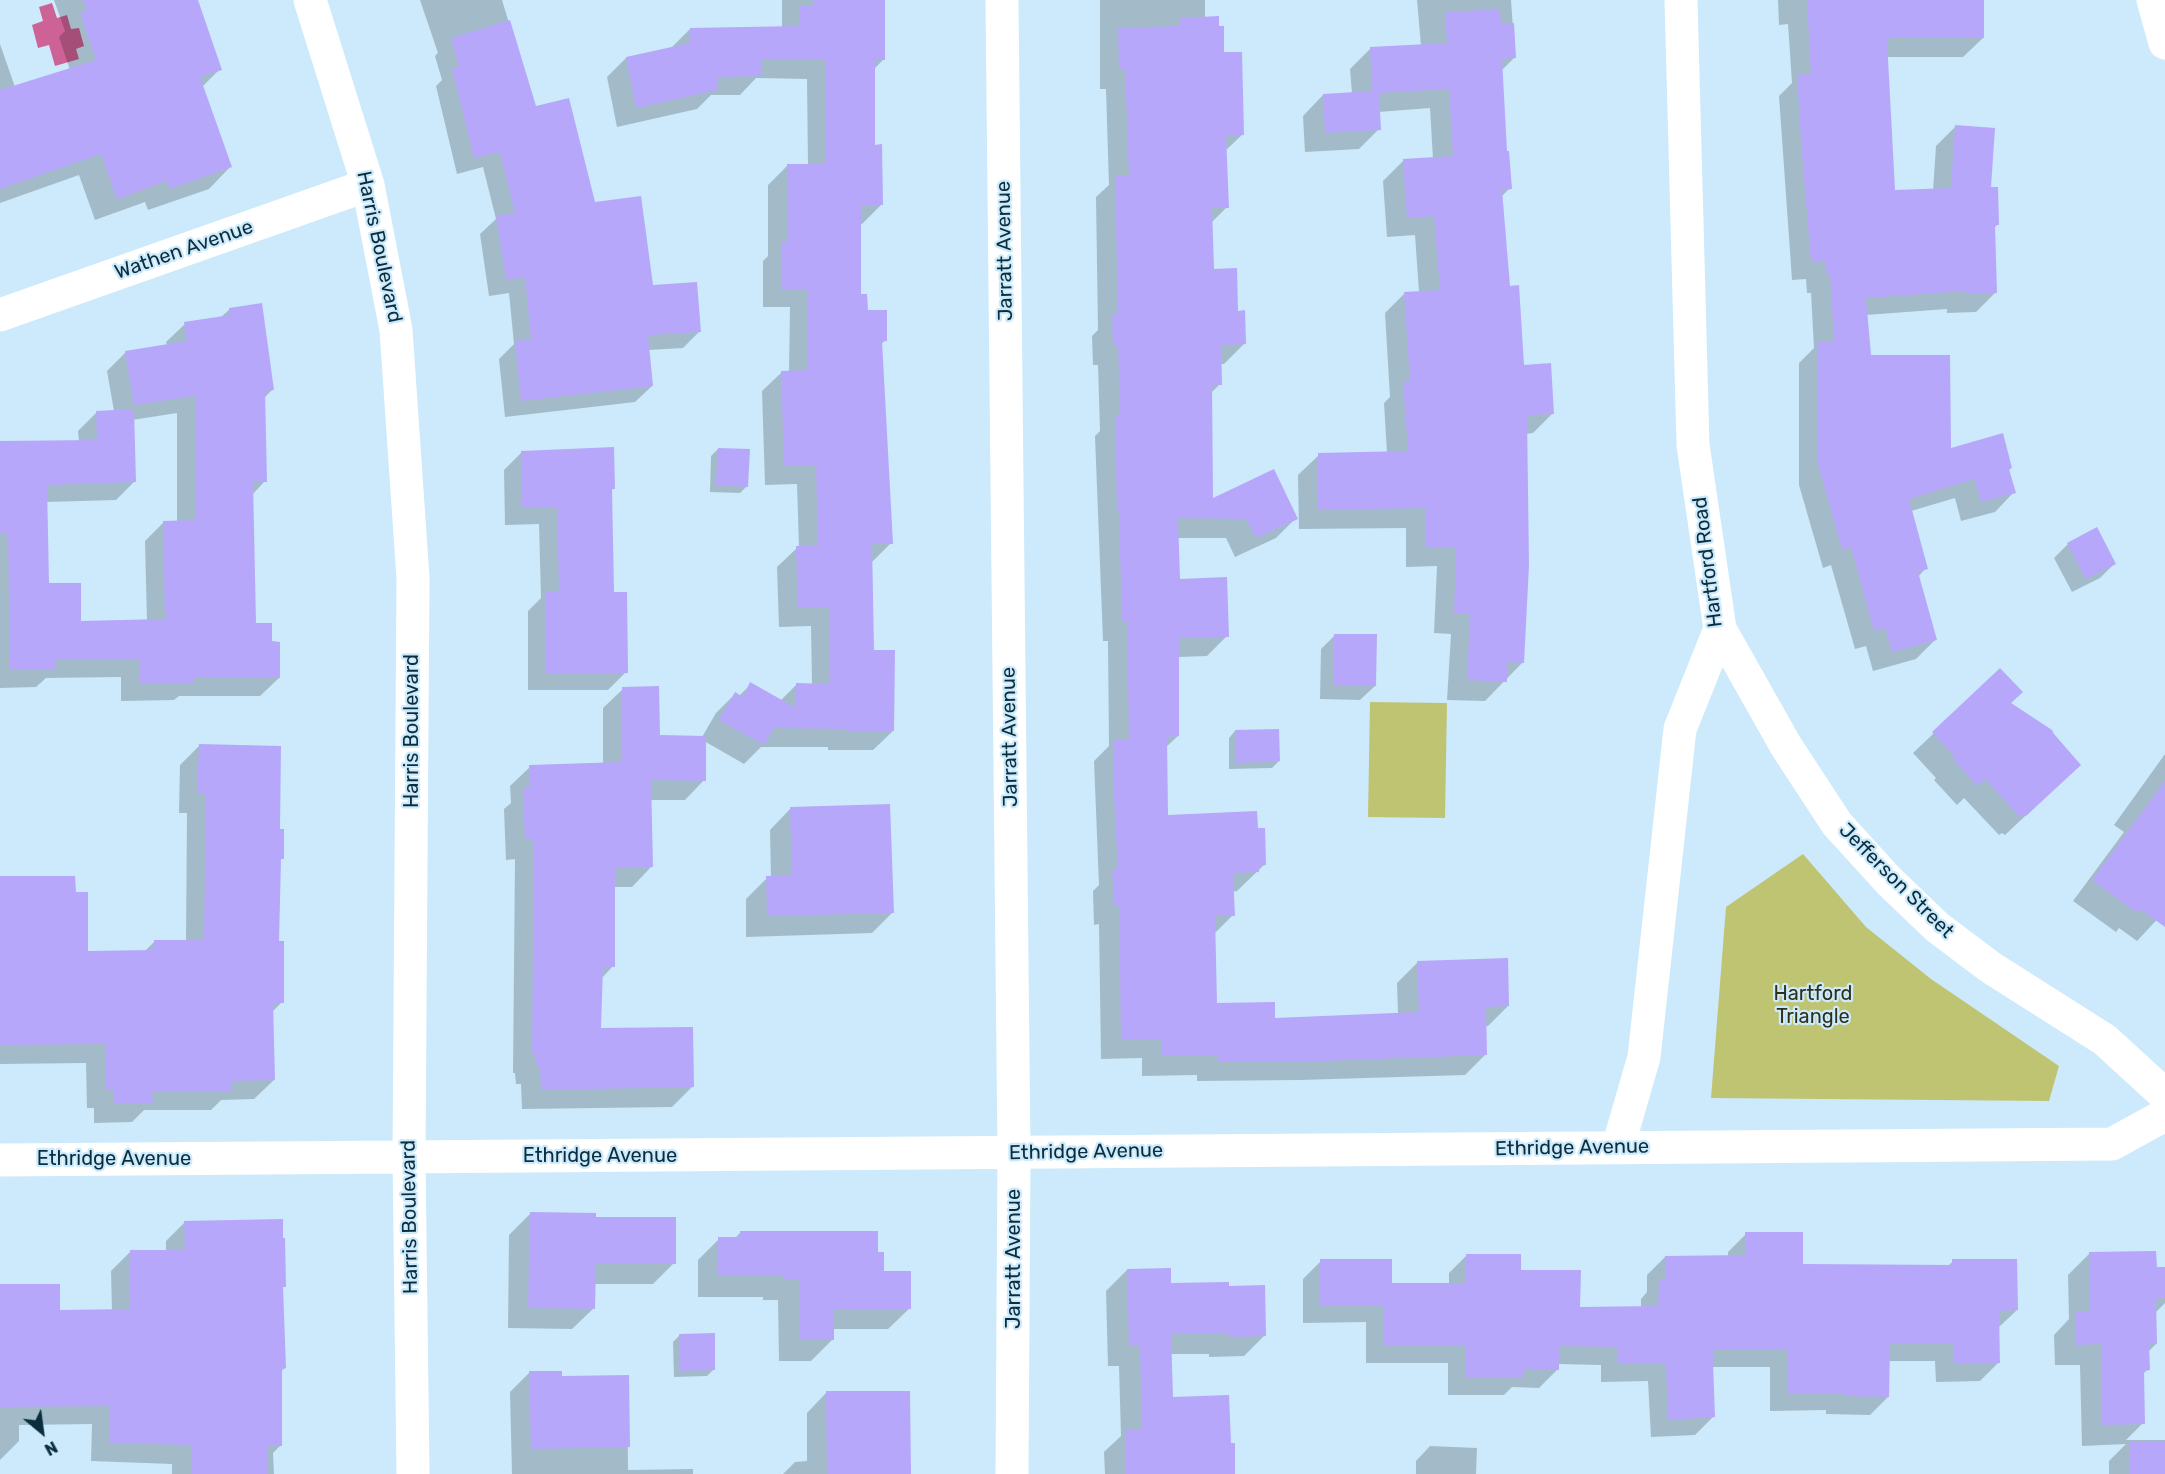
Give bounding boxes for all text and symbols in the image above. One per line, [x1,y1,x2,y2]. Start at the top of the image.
street label: Harris Boulevard [351,169,407,325]
street label: Jarratt Avenue [992,181,1018,321]
street label: Wathen Avenue [112,215,256,285]
street label: Hartford Road [1688,495,1728,629]
street label: Harris Boulevard [400,654,424,808]
street label: Jarratt Avenue [997,667,1023,807]
street label: Jefferson Street [1834,819,1958,943]
park label: Hartford Triangle [1773,982,1853,1029]
street label: Ethridge Avenue [1495,1135,1649,1161]
street label: Ethridge Avenue [1009,1139,1163,1165]
street label: Harris Boulevard [397,1140,423,1294]
street label: Ethridge Avenue [523,1144,677,1168]
street label: Ethridge Avenue [37,1147,191,1171]
street label: Jarratt Avenue [1002,1189,1026,1329]
north arrow [12,1402,72,1462]
text: N [41,1437,61,1459]

